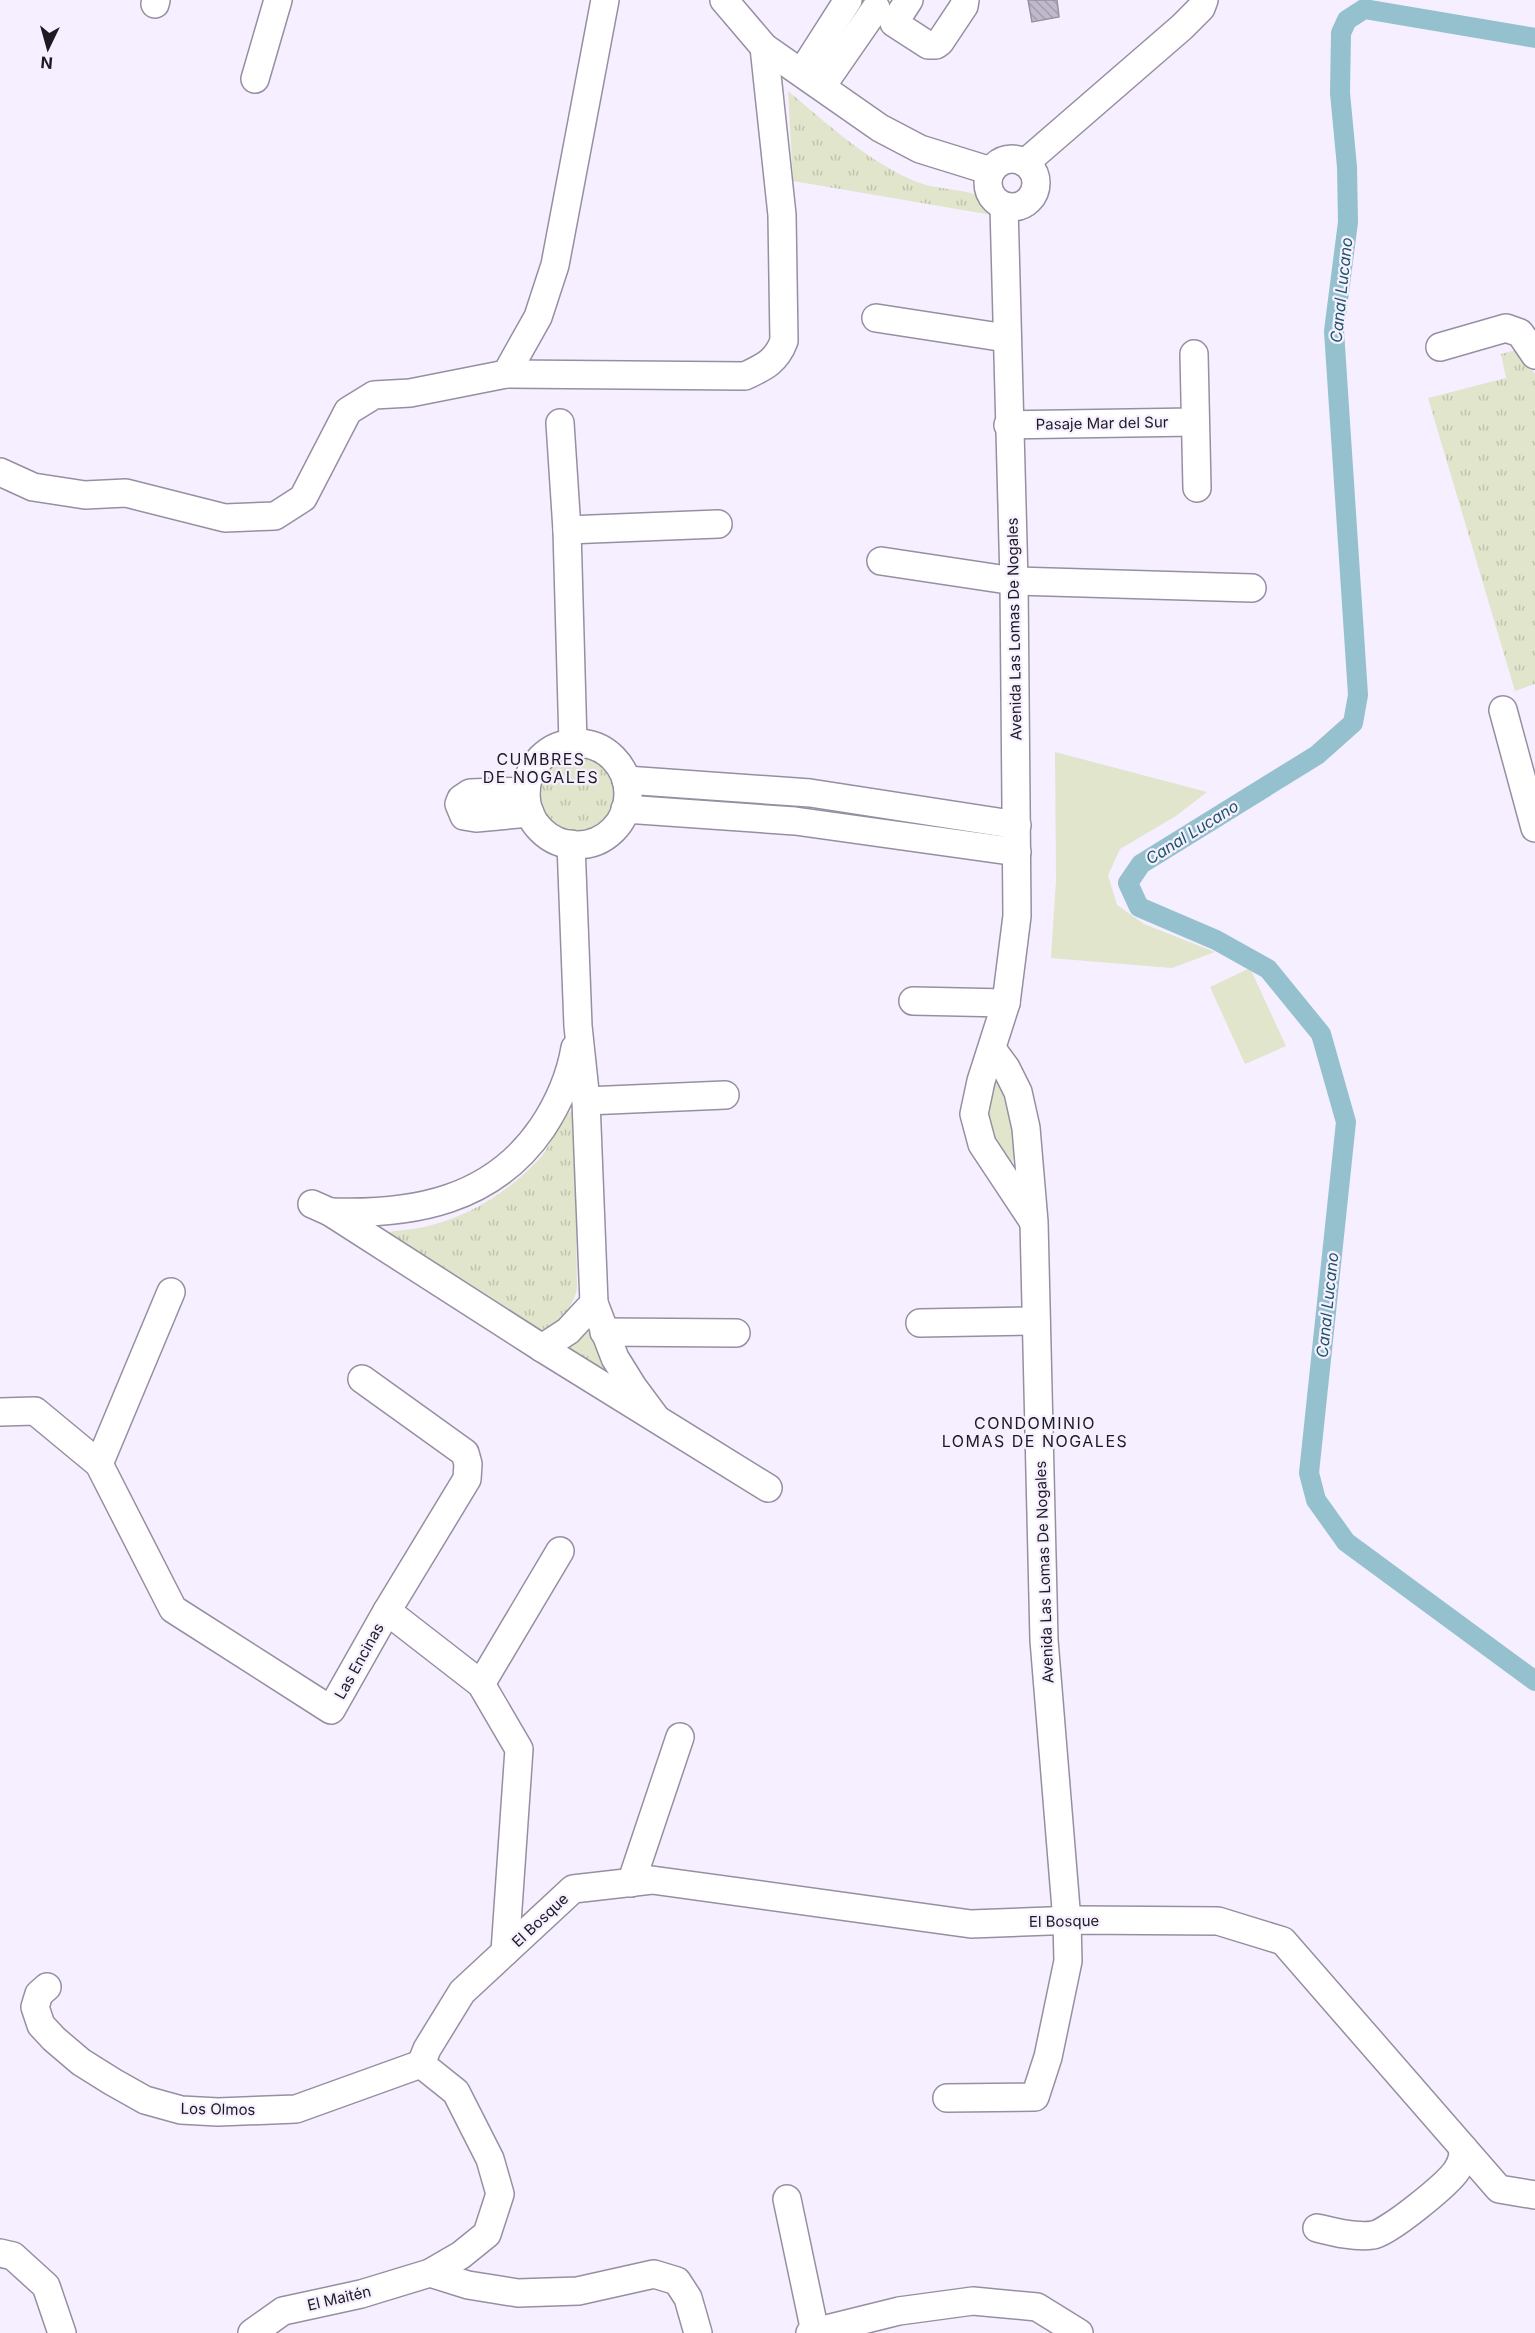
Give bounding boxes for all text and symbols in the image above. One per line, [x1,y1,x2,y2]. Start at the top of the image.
north arrow [18,18,78,78]
text: N [40,52,54,73]
water label: Canal Lucano [1326,236,1356,344]
street label: Pasaje Mar del Sur [1035,412,1169,434]
street label: Avenida Las Lomas De Nogales [1003,517,1025,741]
district label: CUMBRES DE NOGALES [483,749,599,787]
water label: Canal Lucano [1142,796,1242,868]
water label: Canal Lucano [1312,1251,1342,1359]
district label: CONDOMINIO LOMAS DE NOGALES [942,1413,1128,1451]
street label: Avenida Las Lomas De Nogales [1031,1460,1057,1684]
street label: Las Encinas [330,1619,388,1702]
street label: El Bosque [508,1889,572,1951]
street label: El Bosque [1029,1911,1099,1931]
street label: Los Olmos [180,2099,256,2119]
street label: El Maitén [305,2281,373,2315]

